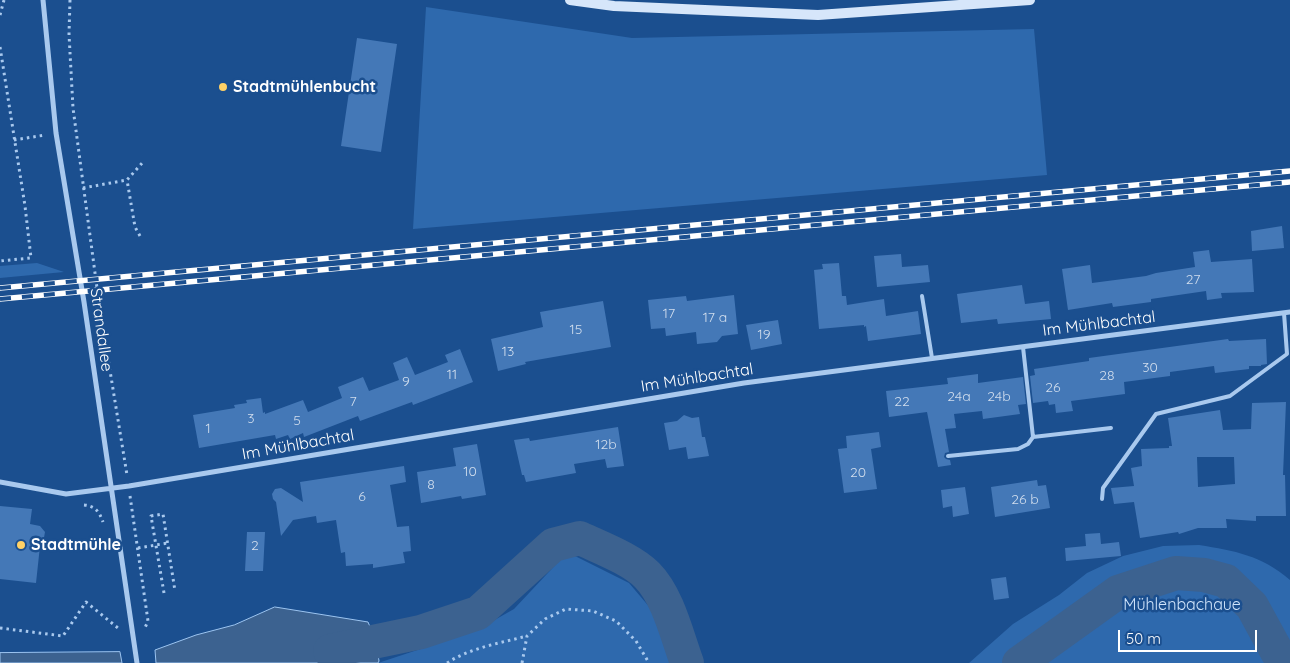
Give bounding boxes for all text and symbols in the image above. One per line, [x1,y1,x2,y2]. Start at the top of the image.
place label: Stadtmühlenbucht [233,77,376,97]
marker: Stadtmühlenbucht [217,81,229,93]
house number: 27 [1186,272,1200,288]
street label: Strandallee [86,287,116,373]
house number: 17 [663,306,675,322]
street label: Im Mühlbachtal [1041,308,1157,340]
house number: 17 a [703,310,727,326]
house number: 15 [570,322,582,338]
house number: 19 [758,327,770,343]
house number: 13 [502,344,514,360]
street label: Im Mühlbachtal [639,360,755,396]
house number: 30 [1142,360,1158,376]
house number: 11 [447,367,457,383]
house number: 28 [1099,368,1115,384]
house number: 9 [402,374,410,390]
house number: 26 [1045,380,1061,396]
house number: 24a [947,389,971,405]
house number: 24b [987,389,1011,405]
house number: 7 [349,394,357,410]
house number: 22 [894,394,910,410]
house number: 3 [247,411,255,427]
house number: 5 [293,413,301,429]
house number: 1 [205,421,211,437]
street label: Im Mühlbachtal [240,426,356,464]
house number: 12b [595,437,617,453]
house number: 10 [463,464,477,480]
house number: 20 [850,465,866,481]
house number: 8 [427,477,435,493]
house number: 6 [358,489,366,505]
house number: 26 b [1011,492,1039,508]
place label: Stadtmühle [31,535,121,555]
house number: 2 [251,538,259,554]
marker: Stadtmühle [15,539,27,551]
park label: Mühlenbachaue [1123,595,1241,615]
scale bar [1120,620,1259,652]
text: 50 m [1126,629,1161,648]

